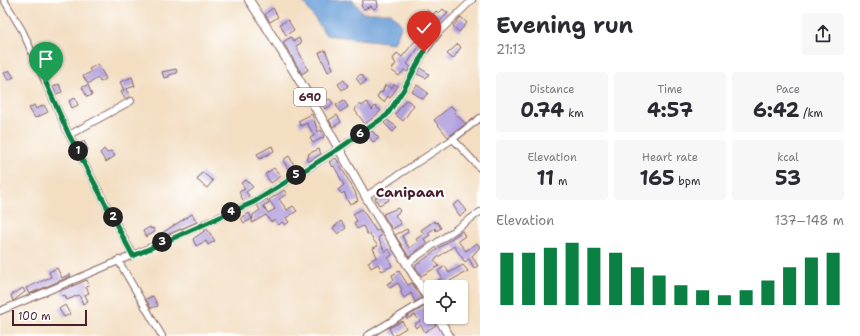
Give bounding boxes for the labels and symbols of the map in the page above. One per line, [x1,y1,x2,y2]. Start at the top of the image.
pin [407,11,441,52]
pin [29,42,63,83]
road number: 690 [294,88,326,106]
pin: 6 [350,124,370,144]
pin: 1 [68,141,88,161]
pin: 5 [286,165,306,185]
district label: Canipaan [376,183,444,201]
pin: 4 [221,202,241,222]
pin: 2 [103,207,123,227]
pin: 3 [152,232,172,252]
scale bar [12,308,87,327]

